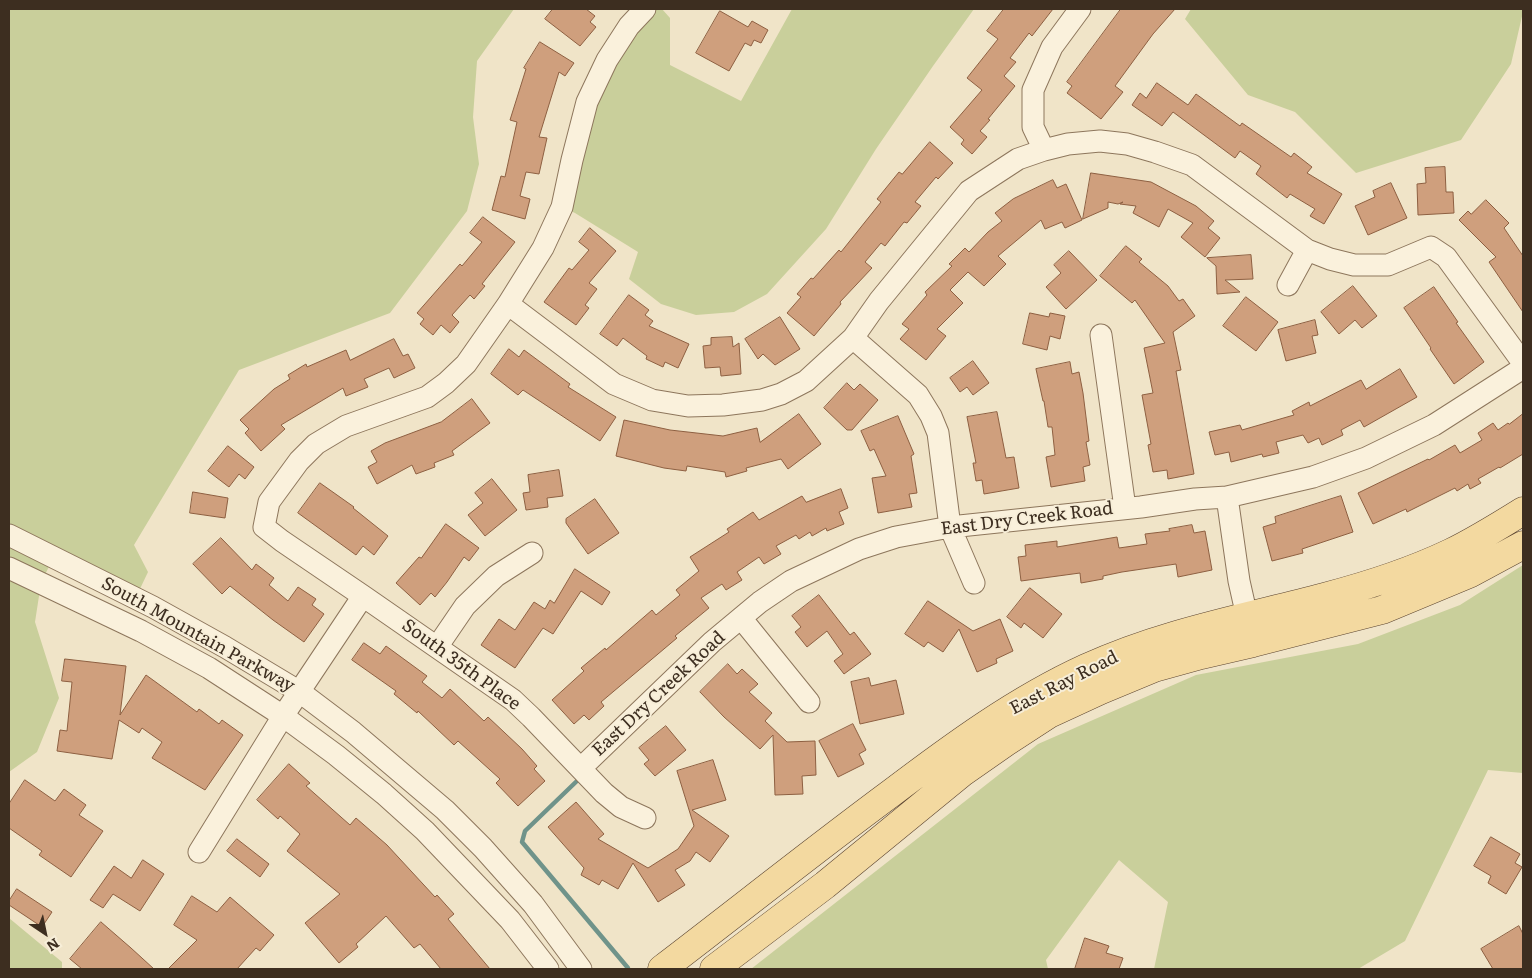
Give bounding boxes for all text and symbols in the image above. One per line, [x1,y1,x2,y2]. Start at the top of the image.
street label: East Dry Creek Road [940,498,1114,540]
street label: South Mountain Parkway [98,573,298,697]
street label: South 35th Place [398,615,524,715]
street label: East Dry Creek Road [588,627,730,761]
street label: East Ray Road [1006,646,1122,720]
north arrow [20,908,70,958]
text: N [43,934,64,957]

